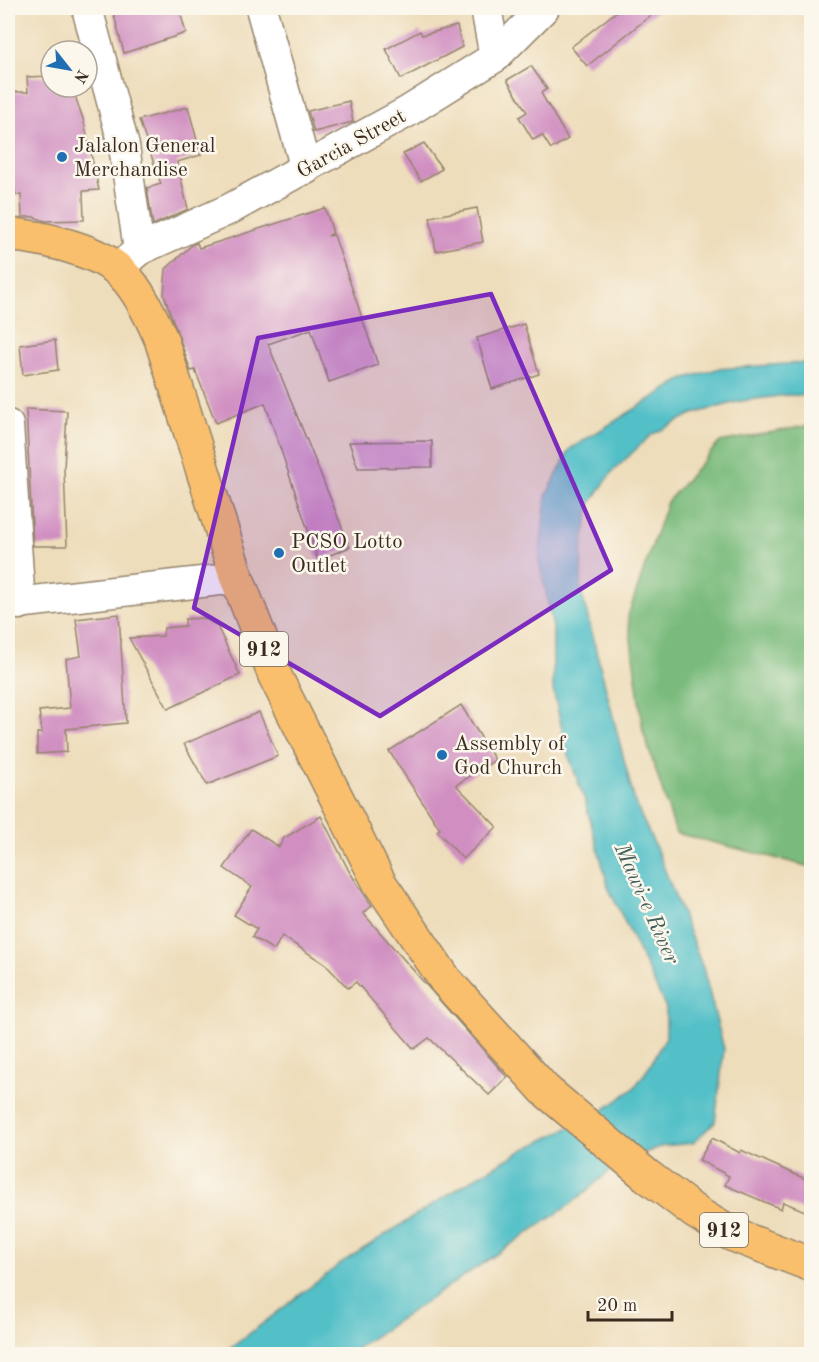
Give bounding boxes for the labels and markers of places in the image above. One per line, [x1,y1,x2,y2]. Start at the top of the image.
place label: Jalalon General Merchandise [74,136,216,181]
marker: Jalalon General Merchandise [55,150,69,164]
place label: PCSO Lotto Outlet [291,532,403,577]
marker: PCSO Lotto Outlet [272,546,286,560]
place label: Assembly of God Church [454,734,566,779]
marker: Assembly of God Church [435,748,449,762]

